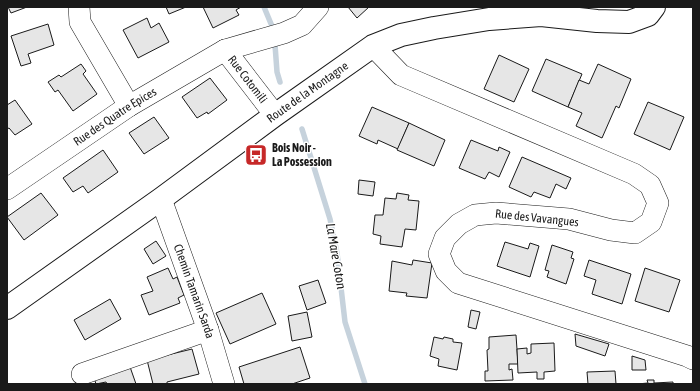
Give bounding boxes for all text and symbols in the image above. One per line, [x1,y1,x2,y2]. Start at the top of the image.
street label: Rue Cotomili [225,53,270,106]
street label: Route de la Montagne [264,59,351,126]
street label: Rue des Quatre Epices [71,85,159,149]
place label: Bois Noir - La Possession [272,141,332,169]
bus stop icon: Bois Noir - La Possession [243,142,269,168]
street label: Rue des Vavangues [495,207,579,229]
water label: La Mare Coton [323,222,349,291]
street label: Chemin Tamarin Sarda [171,242,217,340]

